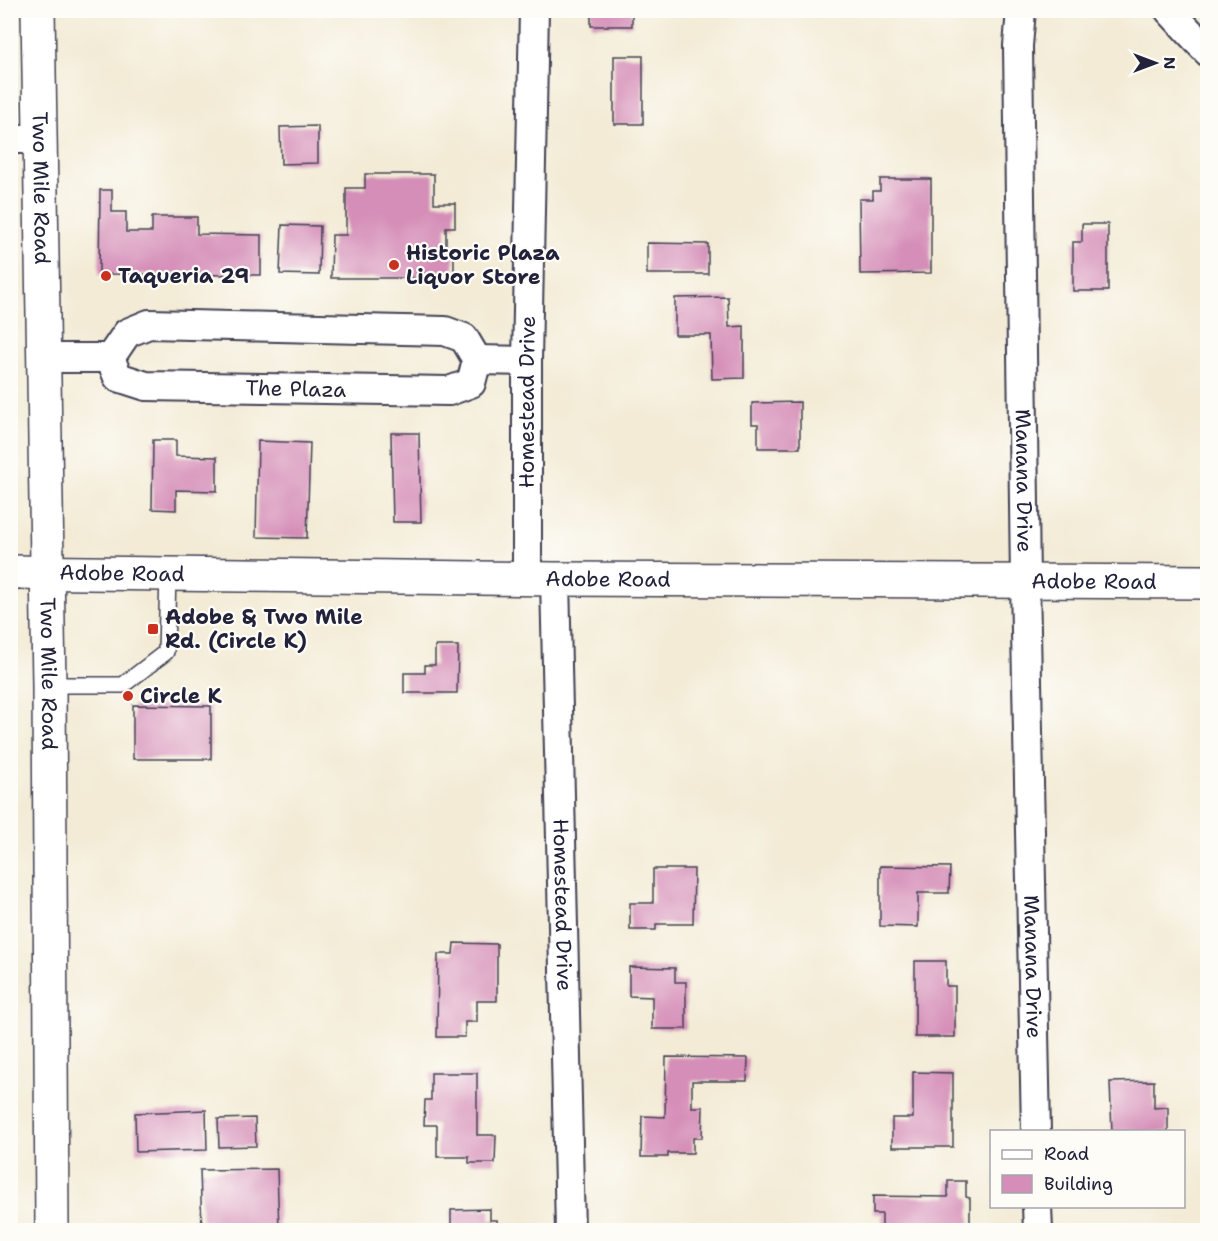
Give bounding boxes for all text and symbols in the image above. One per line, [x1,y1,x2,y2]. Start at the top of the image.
north arrow [1125,33,1185,93]
text: N [1159,57,1180,69]
street label: Two Mile Road [26,111,56,265]
place label: Historic Plaza Liquor Store [406,239,560,291]
marker: Historic Plaza Liquor Store [387,258,401,272]
place label: Taqueria 29 [118,262,249,290]
marker: Taqueria 29 [99,269,113,283]
street label: Homestead Drive [513,315,542,488]
street label: The Plaza [245,374,347,404]
street label: Manana Drive [1009,409,1039,553]
street label: Adobe Road [59,559,185,588]
street label: Adobe Road [545,565,671,594]
street label: Adobe Road [1031,567,1157,596]
street label: Two Mile Road [34,597,63,750]
place label: Adobe & Two Mile Rd. (Circle K) [165,603,363,655]
marker: Adobe & Two Mile Rd. (Circle K) [146,622,160,636]
place label: Circle K [140,682,223,710]
marker: Circle K [121,689,135,703]
street label: Homestead Drive [547,818,578,992]
street label: Manana Drive [1017,895,1048,1039]
legend [990,1130,1185,1208]
text: Road [1044,1142,1089,1166]
text: Building [1044,1172,1113,1196]

